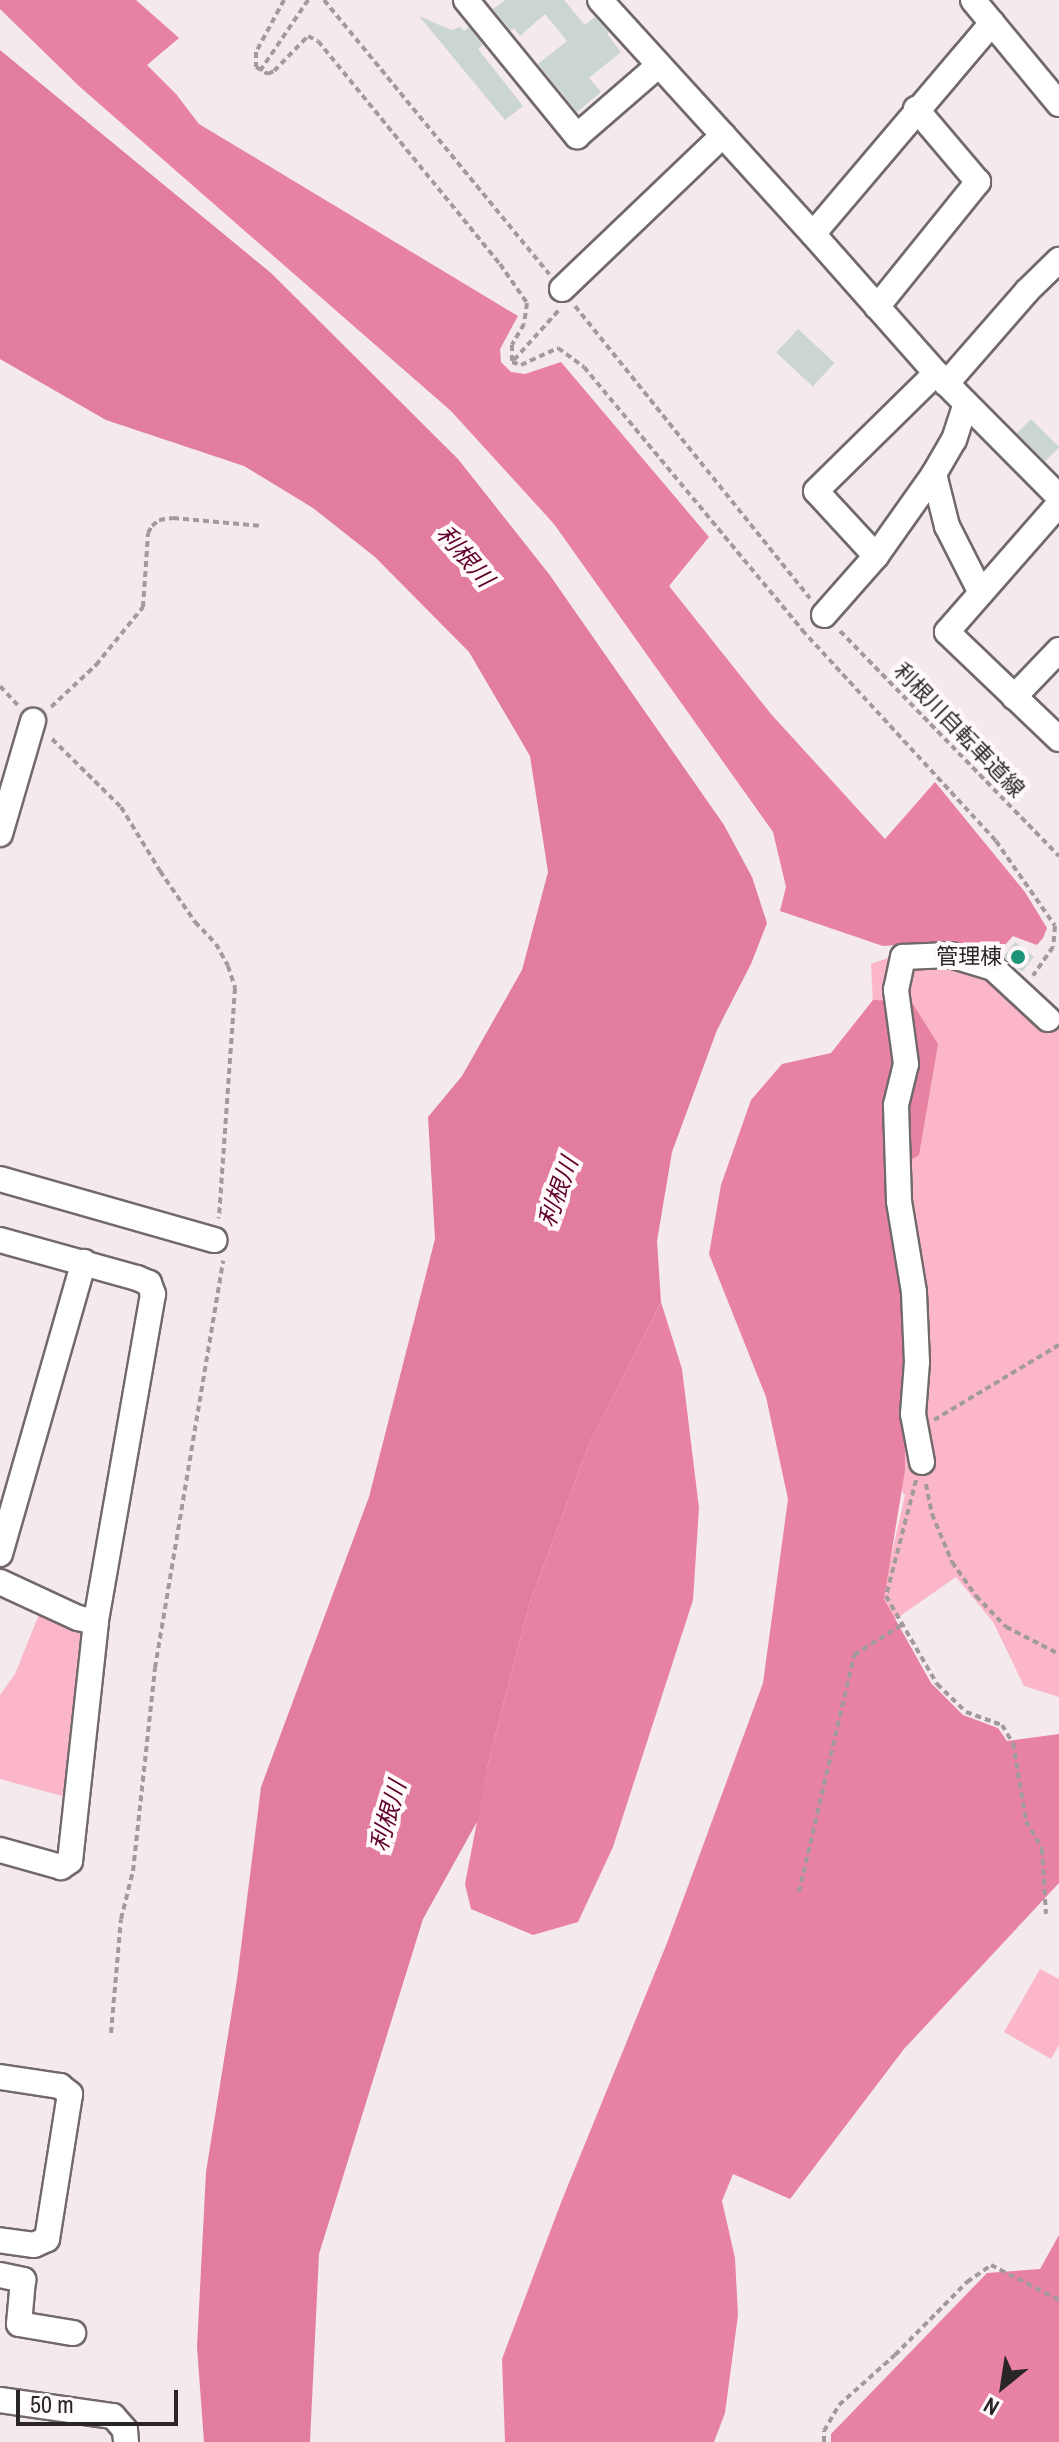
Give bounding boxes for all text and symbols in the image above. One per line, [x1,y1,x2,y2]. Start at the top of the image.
water label: 利根川 [431,519,499,593]
street label: 利根川自転車道線 [888,658,1030,802]
place label: 管理棟 [936,944,1002,970]
marker: 管理棟 [1009,948,1027,966]
water label: 利根川 [532,1153,584,1231]
water label: 利根川 [364,1777,412,1855]
north arrow [963,2346,1043,2426]
scale bar [20,2374,182,2424]
text: 50 m [30,2388,74,2420]
text: N [978,2391,1004,2423]

